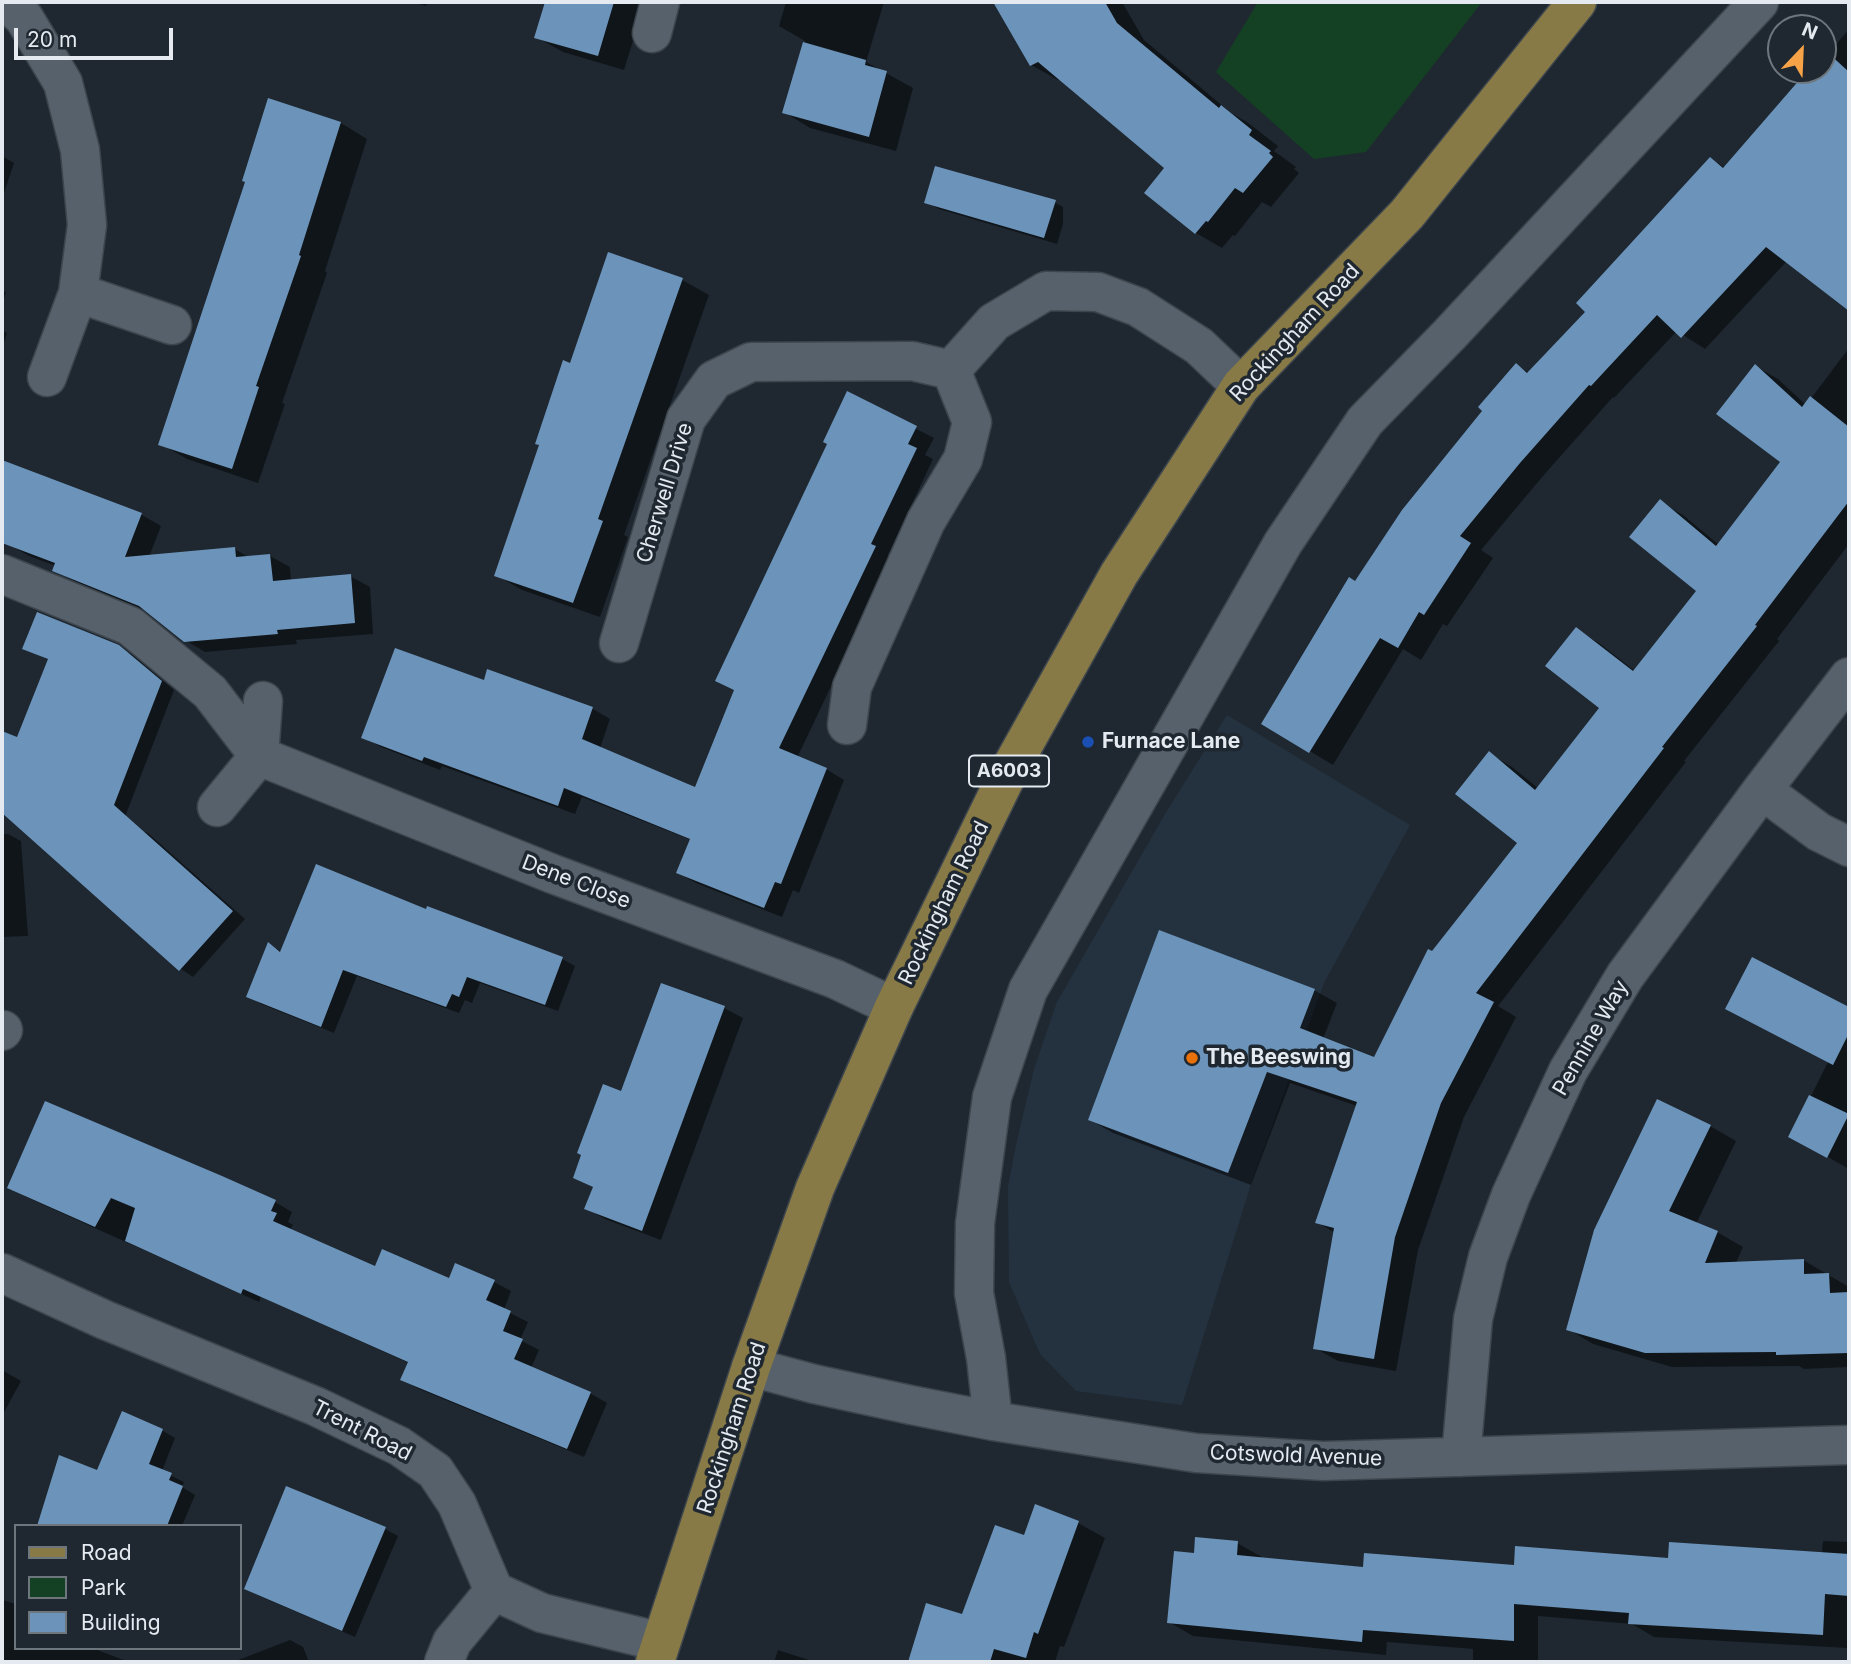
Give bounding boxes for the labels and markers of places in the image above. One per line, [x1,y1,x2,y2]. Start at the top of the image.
place label: Furnace Lane [1102,729,1240,755]
marker: Furnace Lane [1080,734,1096,750]
place label: The Beeswing [1206,1045,1351,1071]
marker: The Beeswing [1184,1050,1200,1066]

